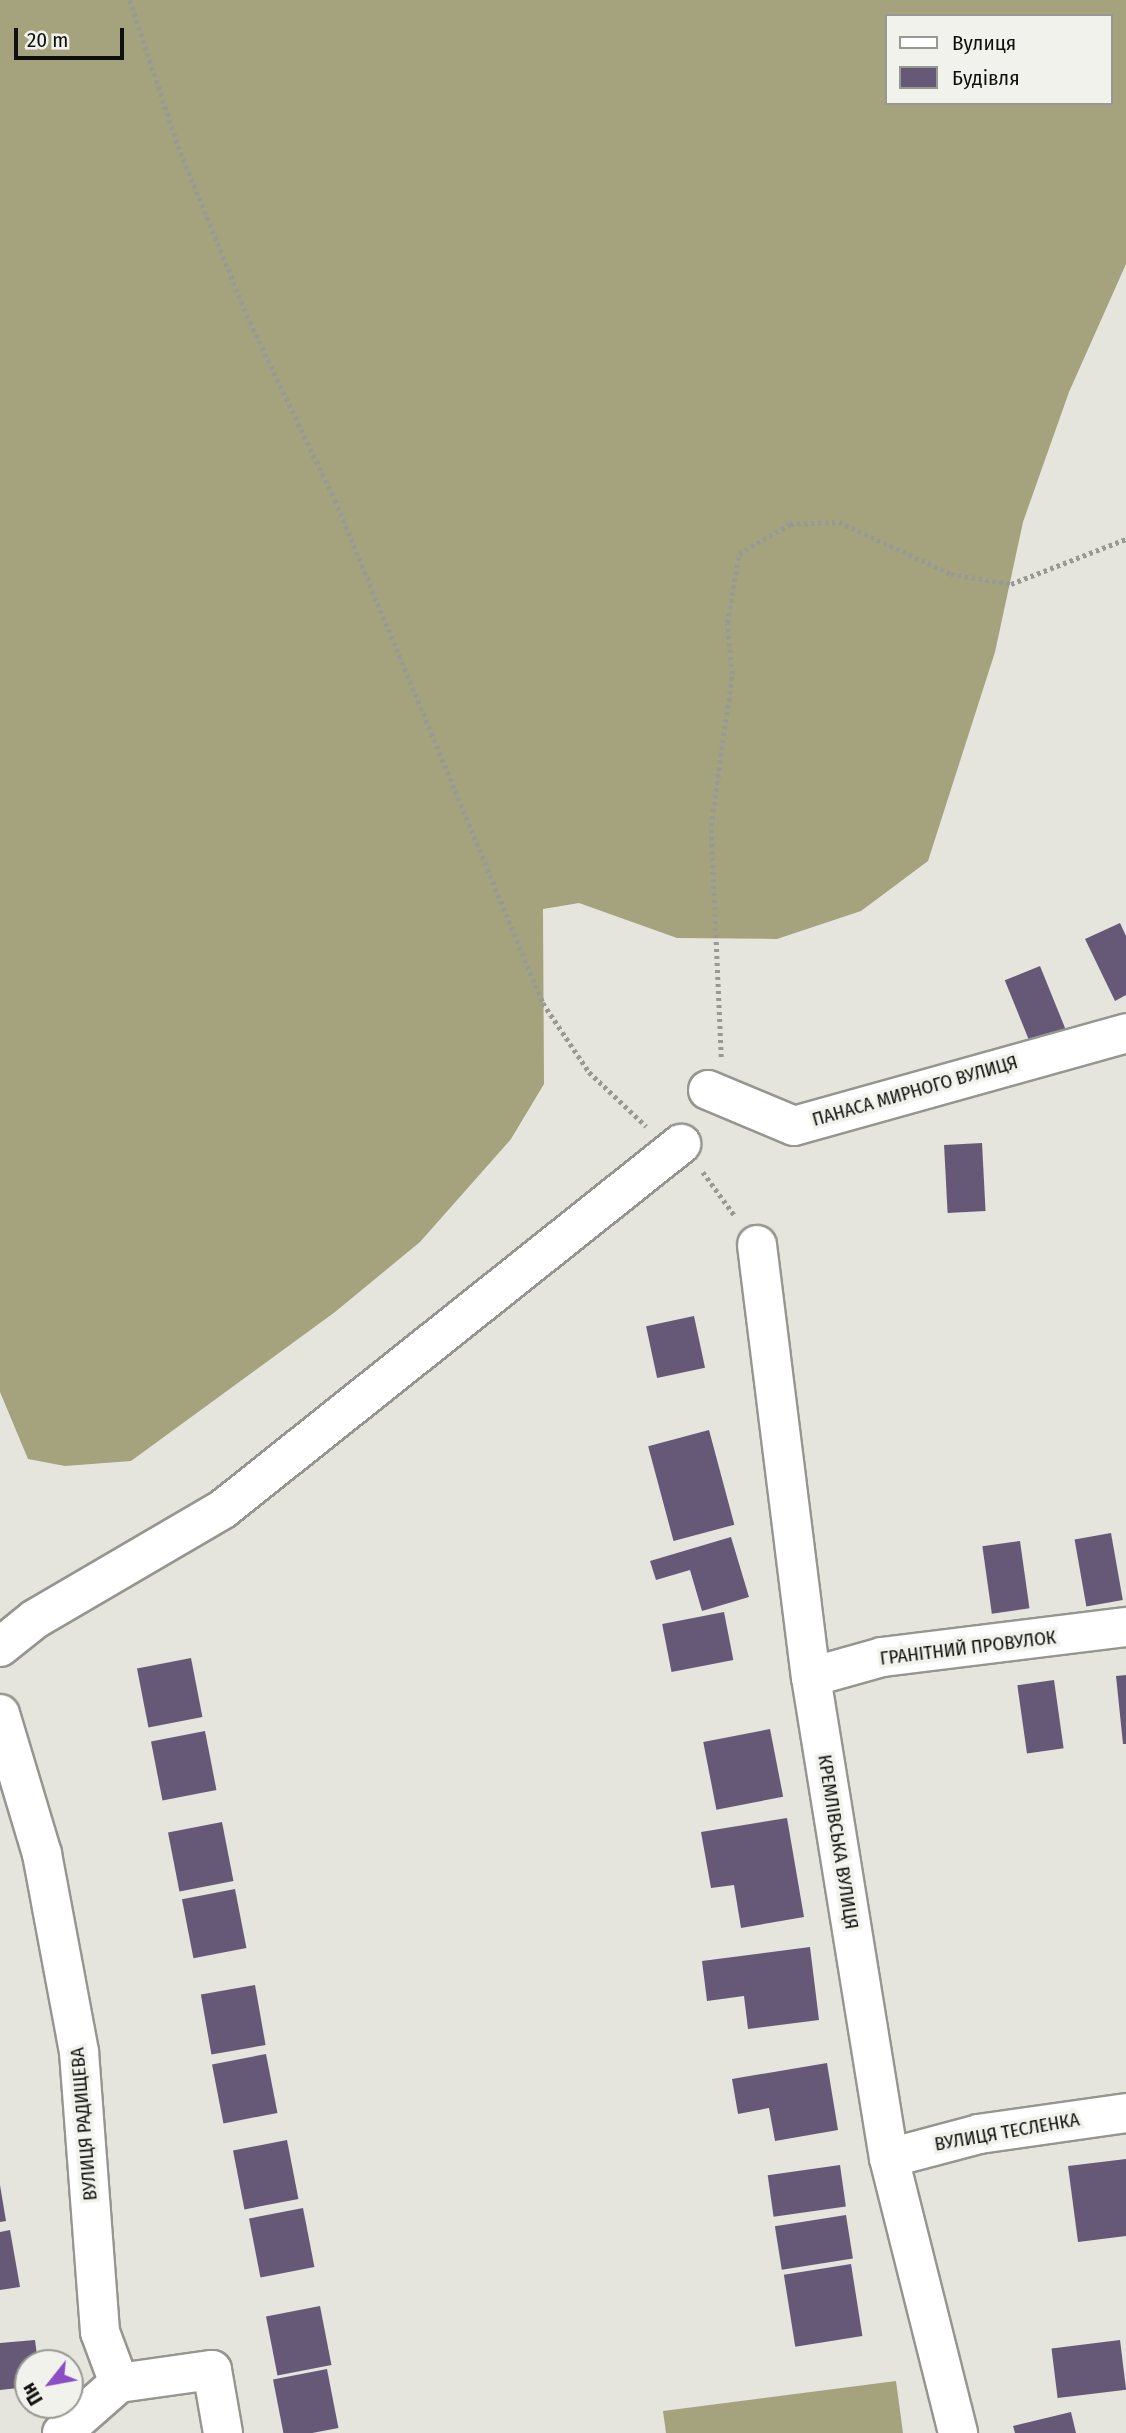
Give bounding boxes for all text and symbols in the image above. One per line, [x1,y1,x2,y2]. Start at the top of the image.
scale bar [18,14,128,58]
legend [884,14,1112,105]
text: 20 m [27,27,68,53]
text: Вулиця [952,30,1016,56]
text: Будівля [952,65,1020,91]
street label: ПАНАСА МИРНОГО ВУЛИЦЯ [810,1051,1020,1131]
street label: ГРАНІТНИЙ ПРОВУЛОК [879,1626,1057,1670]
street label: КРЕМЛІВСЬКА ВУЛИЦЯ [813,1753,863,1931]
street label: ВУЛИЦЯ РАДИЩЕВА [66,2046,102,2202]
street label: ВУЛИЦЯ ТЕСЛЕНКА [933,2108,1081,2156]
north arrow [14,2349,84,2419]
text: Пн [17,2379,48,2409]

